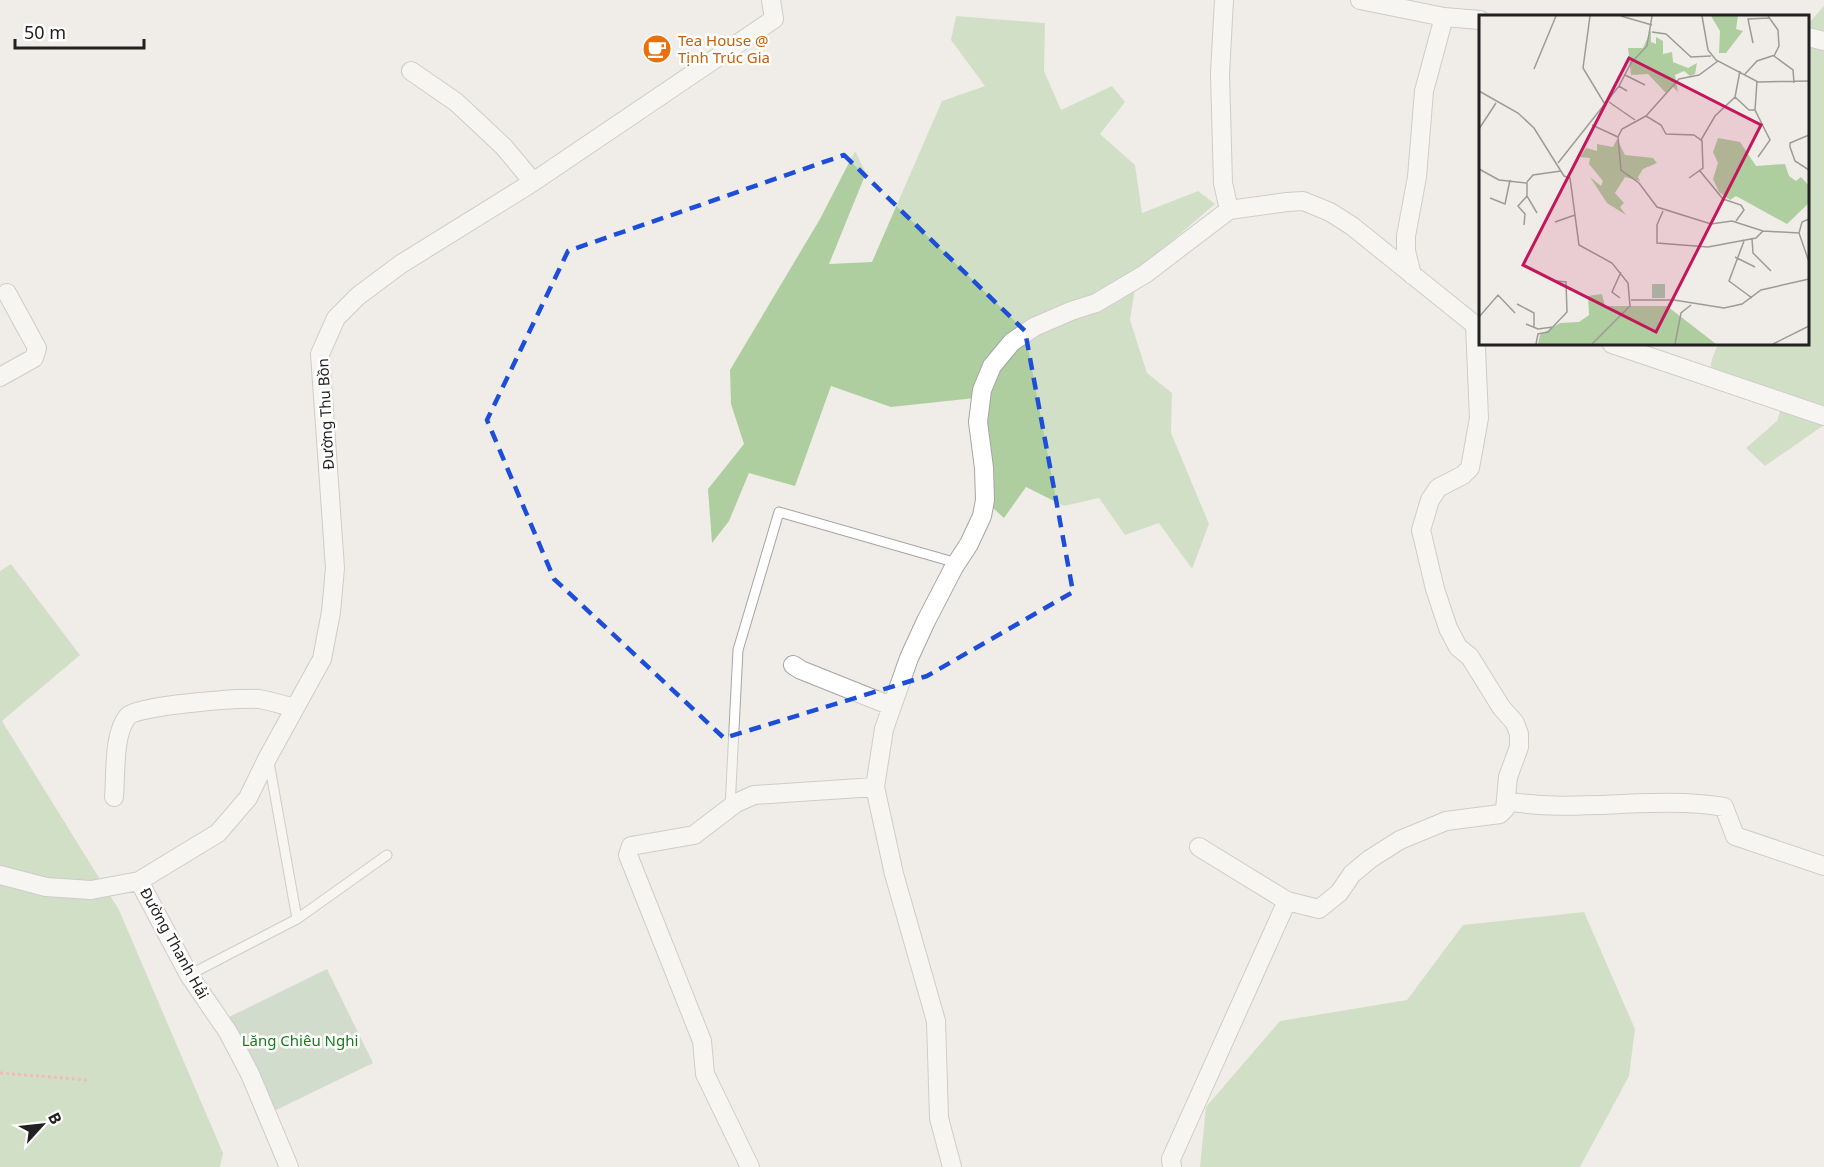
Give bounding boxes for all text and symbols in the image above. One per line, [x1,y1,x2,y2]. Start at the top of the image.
scale bar [15,12,144,50]
inset map [1479,15,1809,345]
text: 50 m [24,20,66,44]
place label: Tea House @ Tịnh Trúc Gia [678,30,770,67]
cafe icon: Tea House @ Tịnh Trúc Gia [641,33,673,65]
street label: Đường Thu Bồn [312,358,338,470]
street label: Đường Thanh Hải [136,884,214,1002]
park label: Lăng Chiêu Nghi [242,1030,358,1050]
north arrow [12,1095,72,1155]
text: B [43,1108,68,1128]

